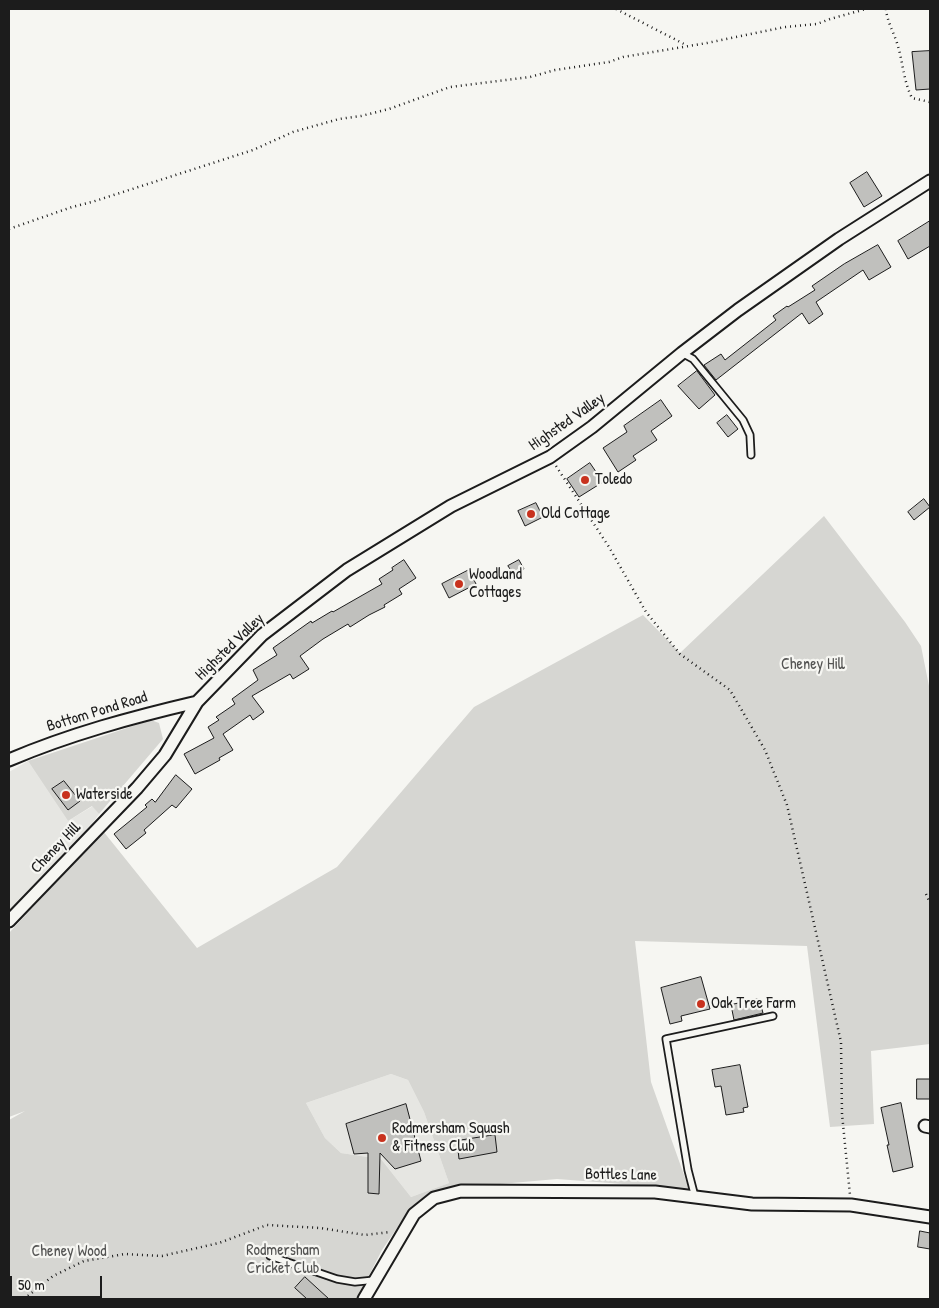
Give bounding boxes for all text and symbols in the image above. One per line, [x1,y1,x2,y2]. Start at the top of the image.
street label: Highsted Valley [525,389,609,455]
place label: Toledo [595,470,632,490]
marker: Toledo [579,474,591,486]
place label: Old Cottage [541,504,610,524]
marker: Old Cottage [525,508,537,520]
place label: Woodland Cottages [469,565,522,603]
marker: Woodland Cottages [453,578,465,590]
street label: Highsted Valley [192,609,268,685]
park label: Cheney Hill [781,655,845,675]
street label: Bottom Pond Road [44,688,150,736]
place label: Waterside [76,785,133,805]
marker: Waterside [60,789,72,801]
street label: Cheney Hill [27,818,85,878]
place label: Oak Tree Farm [711,994,796,1014]
marker: Oak Tree Farm [695,998,707,1010]
place label: Rodmersham Squash & Fitness Club [392,1119,509,1157]
marker: Rodmersham Squash & Fitness Club [376,1132,388,1144]
street label: Bottles Lane [585,1165,657,1185]
park label: Rodmersham Cricket Club [246,1241,320,1279]
park label: Cheney Wood [32,1242,106,1262]
scale bar [12,1266,105,1298]
text: 50 m [18,1274,45,1295]

